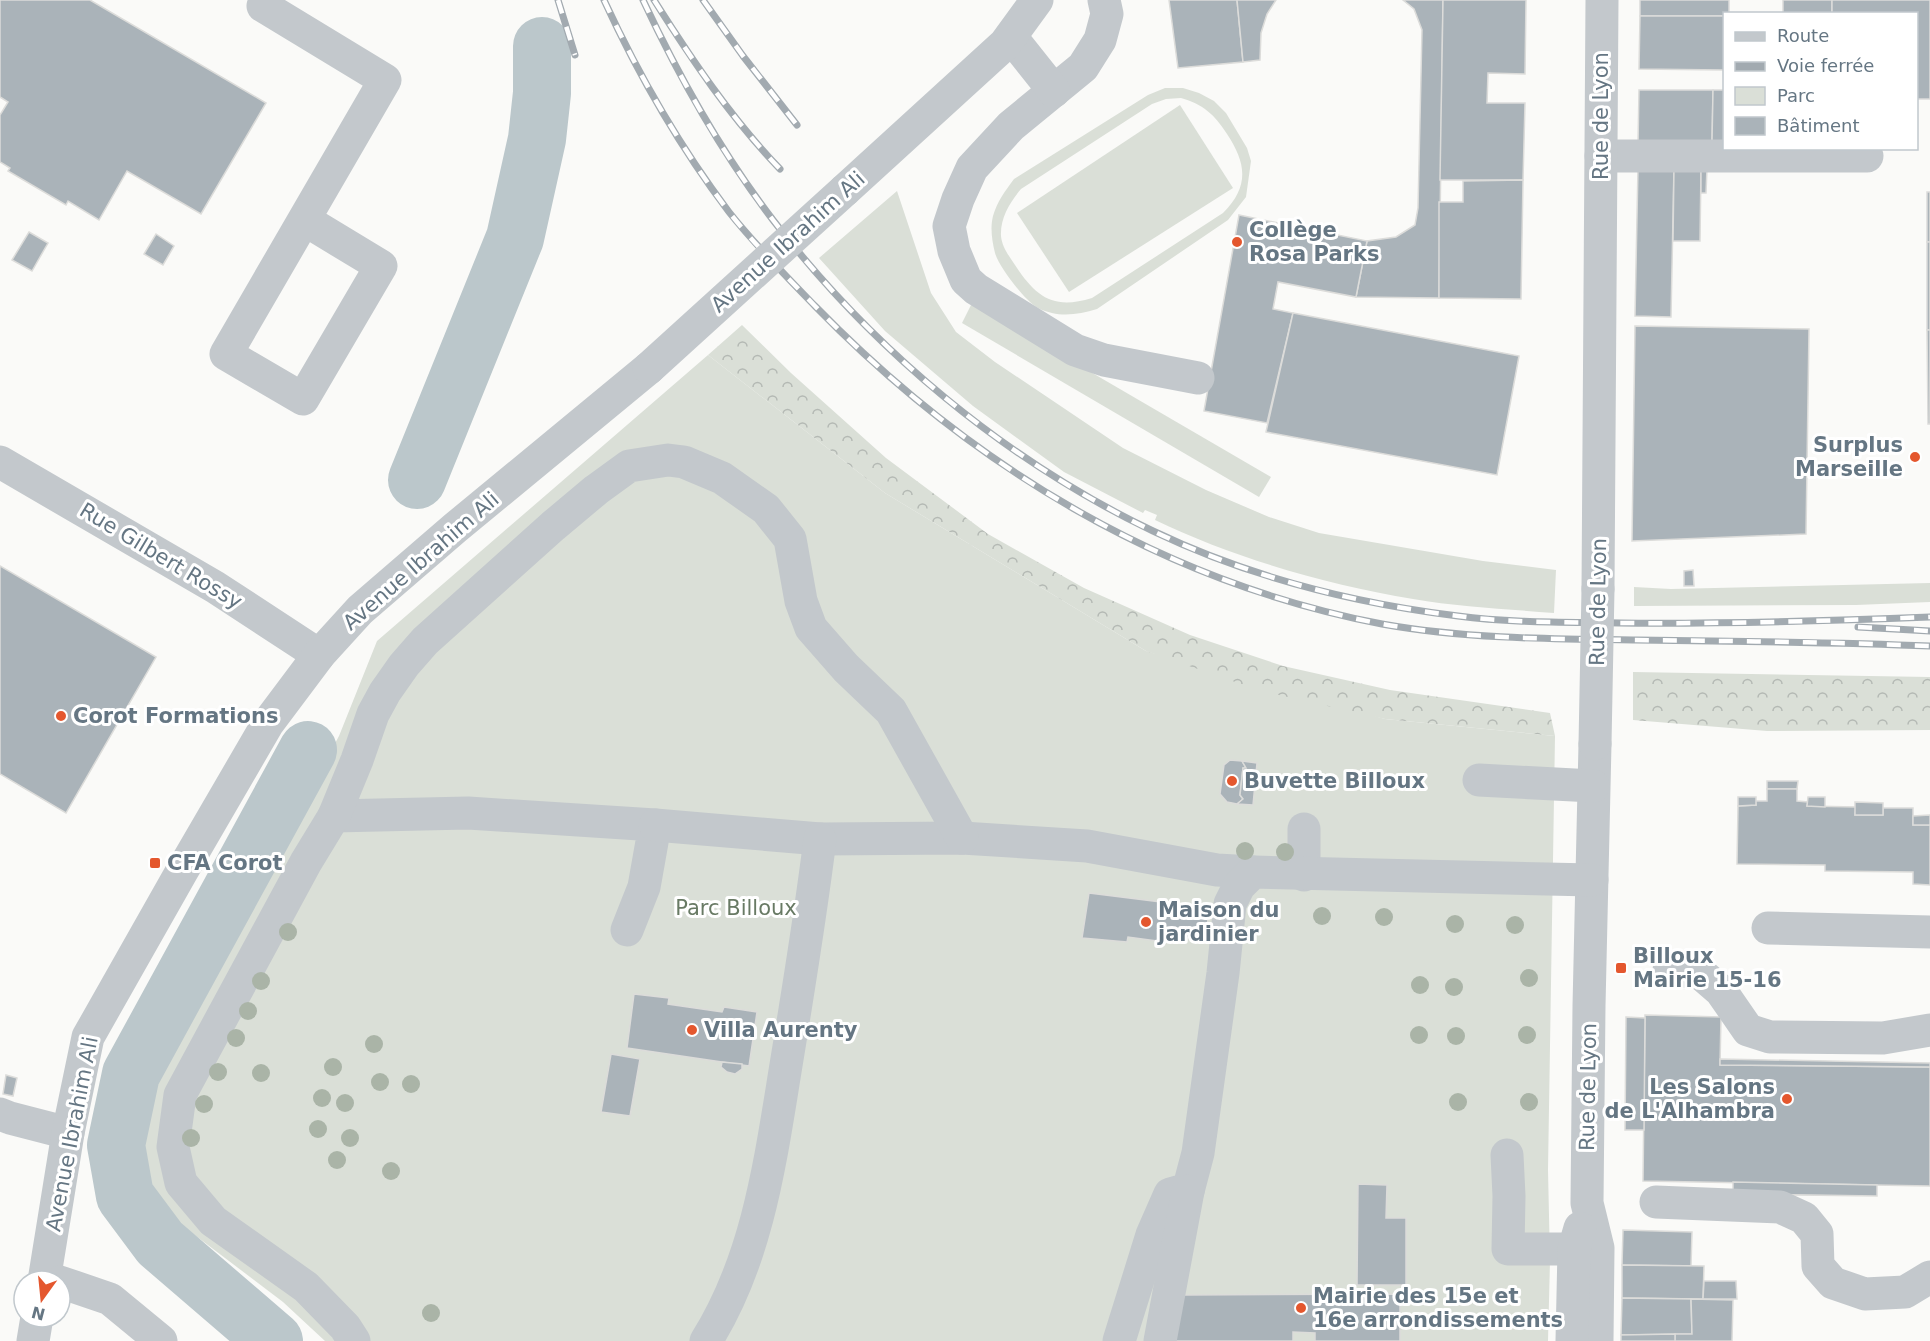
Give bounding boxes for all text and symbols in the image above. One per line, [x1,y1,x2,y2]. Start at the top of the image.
legend [1723,12,1918,150]
text: Route [1777,25,1829,46]
street label: Rue de Lyon [1589,52,1613,180]
text: Voie ferrée [1777,55,1874,76]
text: Parc [1777,85,1815,106]
text: Bâtiment [1777,115,1860,136]
street label: Avenue Ibrahim Ali [706,167,870,317]
place label: Collège Rosa Parks [1249,218,1379,266]
marker: Collège Rosa Parks [1230,235,1244,249]
place label: Surplus Marseille [1795,433,1903,481]
marker: Surplus Marseille [1908,450,1922,464]
street label: Avenue Ibrahim Ali [338,487,504,635]
street label: Rue Gilbert Rossy [75,498,247,614]
street label: Rue de Lyon [1585,538,1611,666]
place label: Corot Formations [73,704,278,728]
marker: Corot Formations [54,709,68,723]
place label: Buvette Billoux [1244,769,1425,793]
marker: Buvette Billoux [1225,774,1239,788]
place label: CFA Corot [167,851,283,875]
marker: CFA Corot [148,856,162,870]
park label: Parc Billoux [675,896,797,920]
place label: Maison du jardinier [1157,898,1279,946]
marker: Maison du jardinier [1139,915,1153,929]
place label: Billoux Mairie 15-16 [1633,944,1782,992]
marker: Billoux Mairie 15-16 [1614,961,1628,975]
place label: Villa Aurenty [704,1018,858,1042]
marker: Villa Aurenty [685,1023,699,1037]
street label: Rue de Lyon [1575,1023,1601,1151]
street label: Avenue Ibrahim Ali [41,1035,103,1233]
place label: Les Salons de L'Alhambra [1605,1075,1775,1123]
marker: Les Salons de L'Alhambra [1780,1092,1794,1106]
north arrow [12,1269,72,1329]
place label: Mairie des 15e et 16e arrondissements [1313,1284,1563,1332]
marker: Mairie des 15e et 16e arrondissements [1294,1301,1308,1315]
text: N [29,1302,47,1324]

